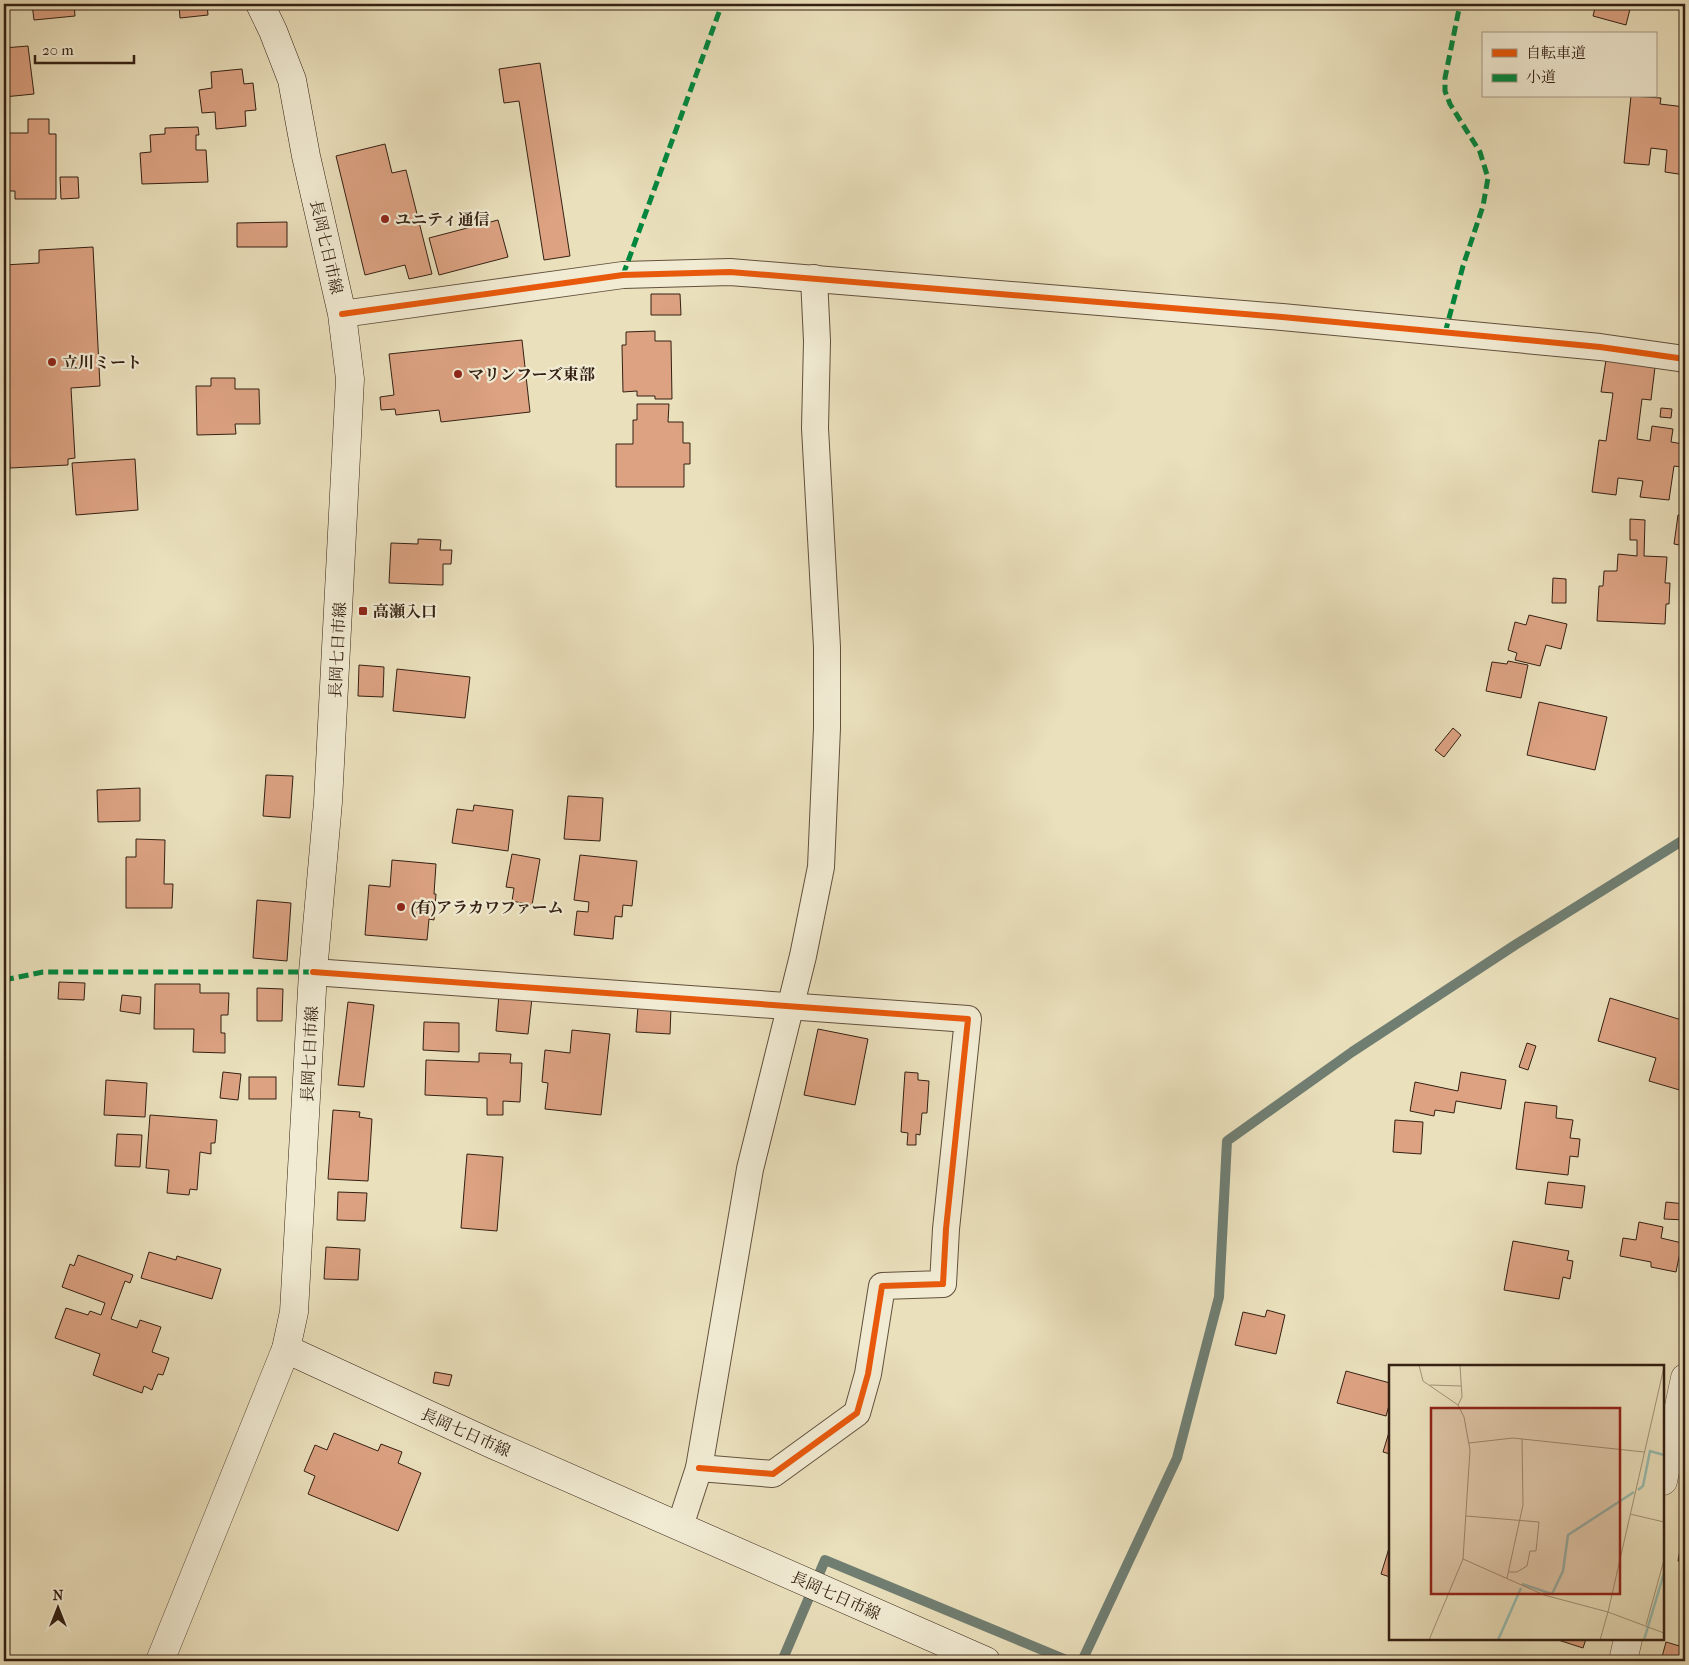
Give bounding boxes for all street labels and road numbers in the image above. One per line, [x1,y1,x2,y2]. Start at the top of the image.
street label: 長岡七日市線 [306,198,347,296]
street label: 長岡七日市線 [325,602,349,698]
street label: 長岡七日市線 [297,1006,321,1102]
street label: 長岡七日市線 [418,1404,514,1461]
street label: 長岡七日市線 [788,1567,884,1624]

